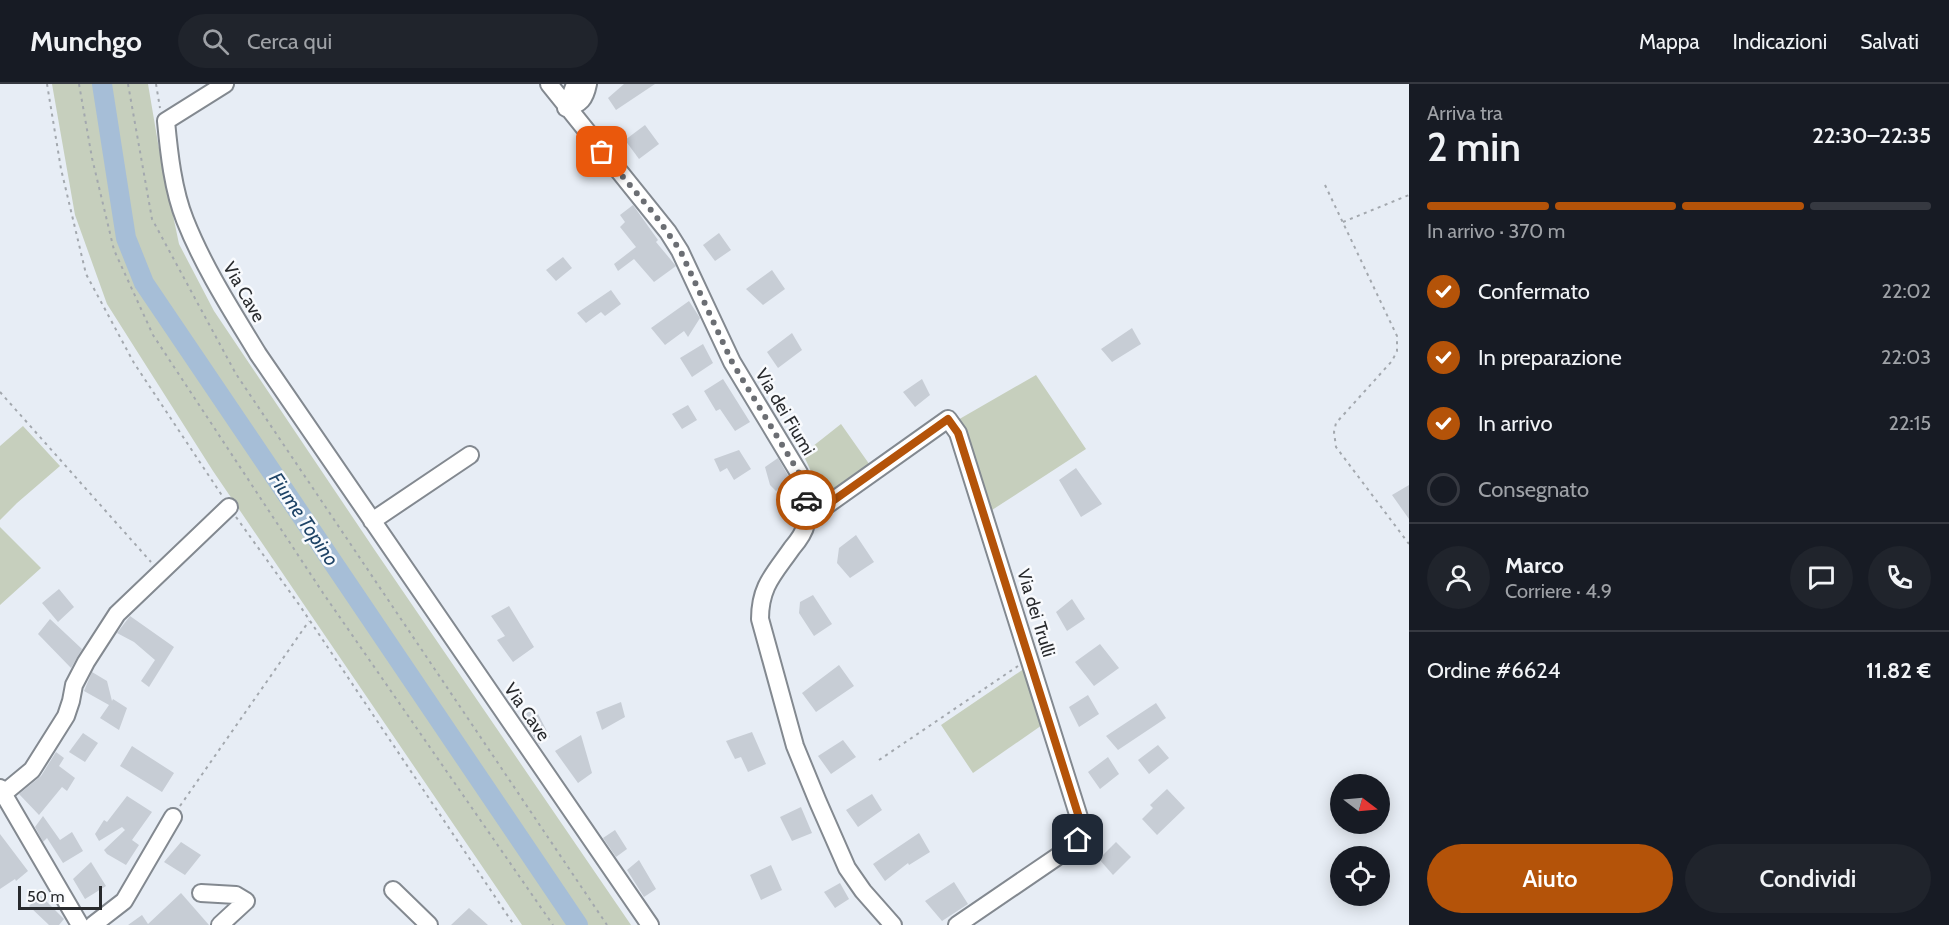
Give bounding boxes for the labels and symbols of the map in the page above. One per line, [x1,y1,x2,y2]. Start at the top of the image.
pin [576,126,627,177]
street label: Via Cave [218,258,270,326]
street label: Via dei Fiumi [750,365,820,459]
water label: Fiume Topino [264,468,344,570]
courier [776,470,836,530]
street label: Via dei Trulli [1012,566,1060,660]
street label: Via Cave [499,679,555,745]
north arrow [1330,774,1390,834]
pin [1052,814,1103,865]
scale bar [18,883,102,910]

